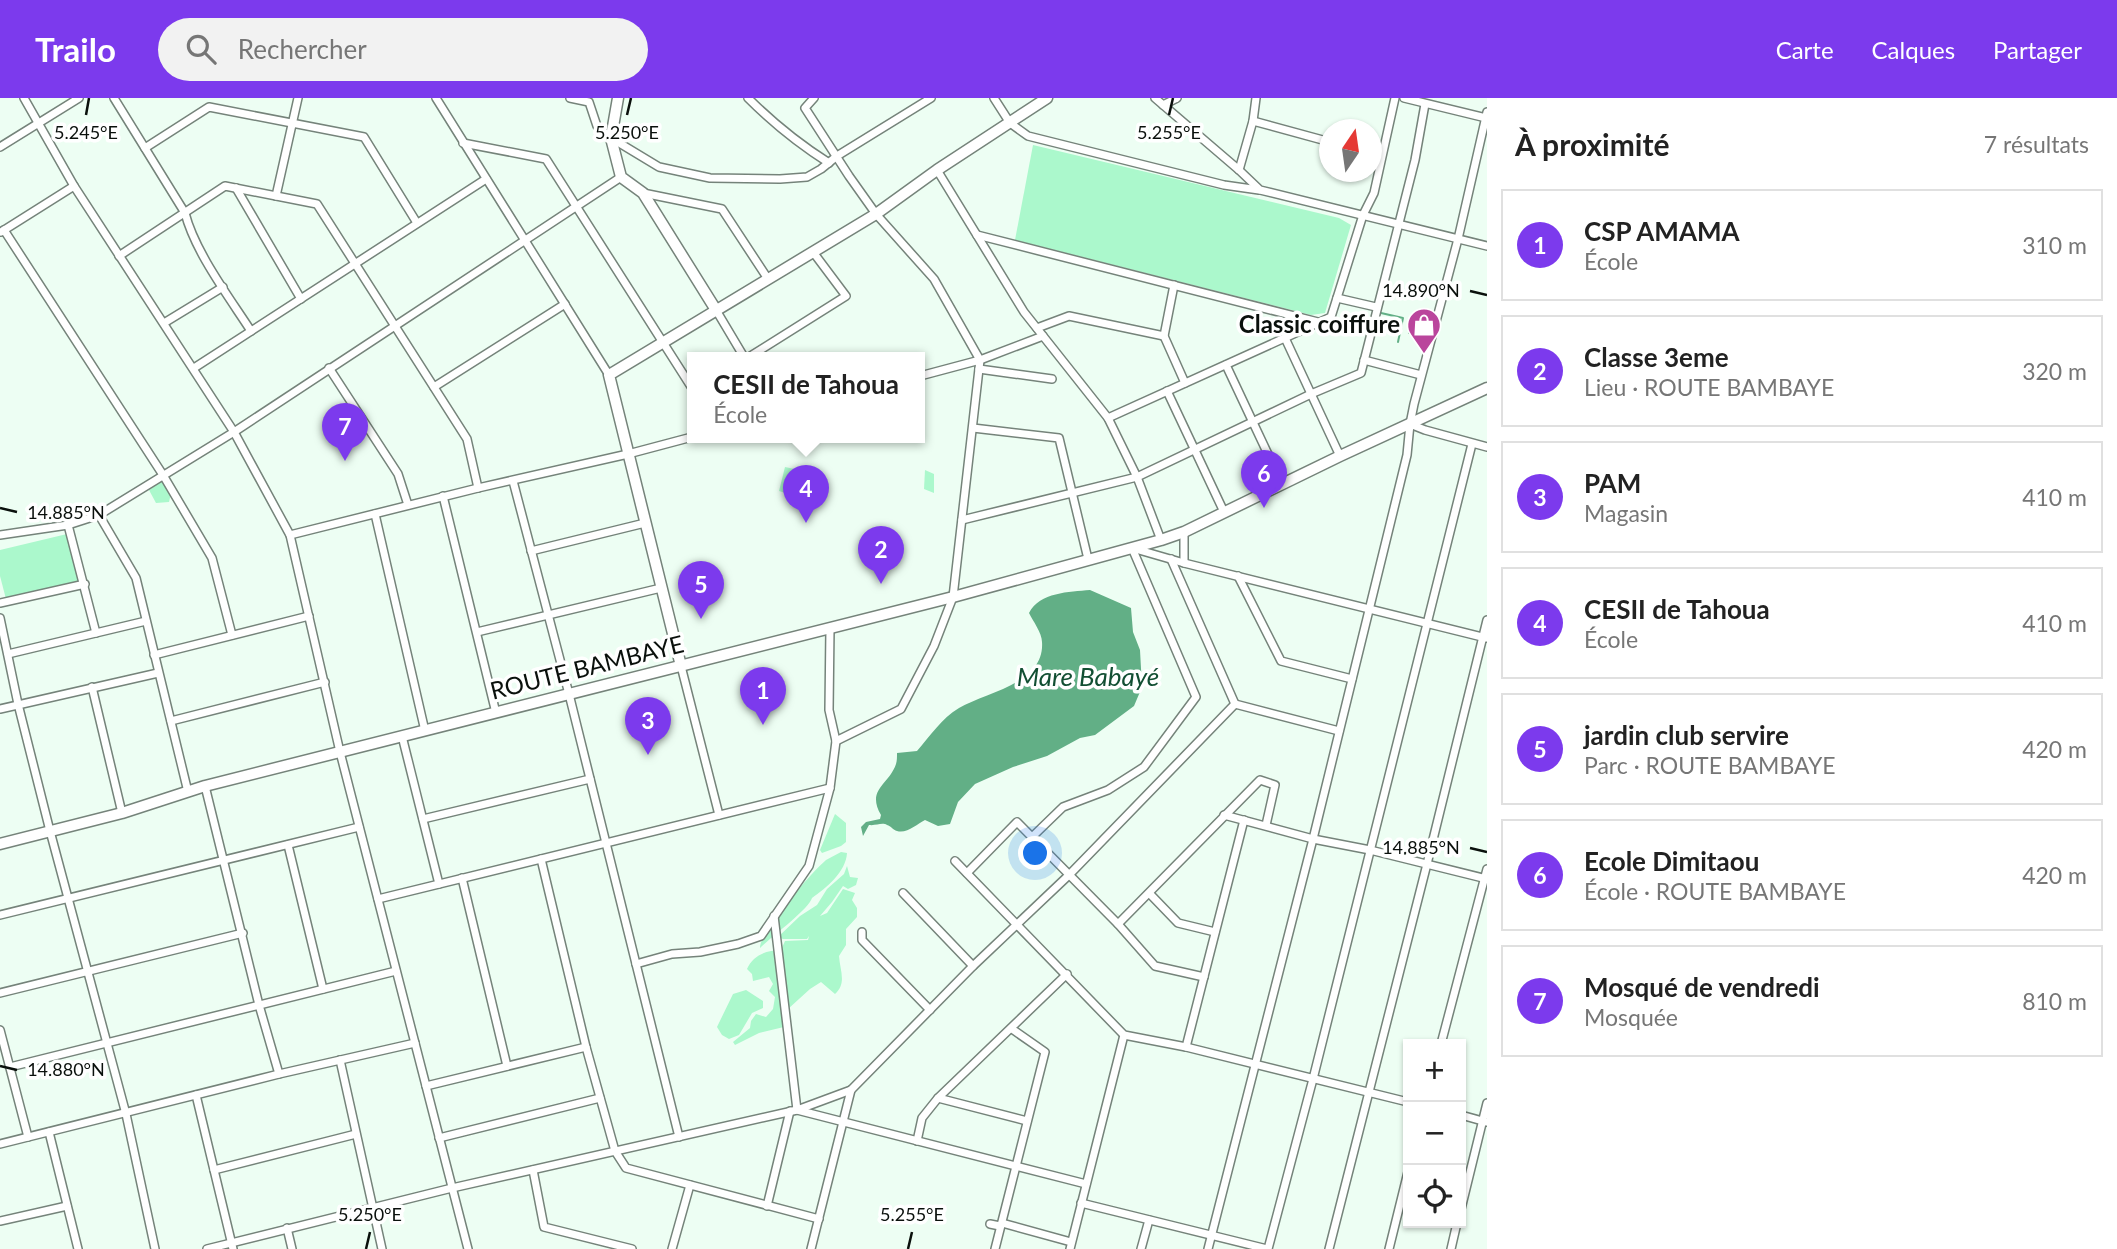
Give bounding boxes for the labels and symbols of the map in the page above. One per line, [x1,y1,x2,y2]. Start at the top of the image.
north arrow [1319,119,1382,182]
text: 5.245°E [54,121,118,143]
text: 5.250°E [595,121,659,143]
text: 5.255°E [1137,121,1201,143]
text: 14.890°N [1382,279,1460,301]
shop icon: Classic coiffure [1405,306,1443,355]
place label: Classic coiffure [1239,309,1400,338]
pin: 7 [322,403,368,461]
pin: 6 [1241,450,1287,508]
pin: 4 [783,465,829,523]
text: 14.885°N [27,501,105,523]
pin: 2 [858,526,904,584]
pin: 5 [678,561,724,619]
street label: ROUTE BAMBAYE [487,628,686,705]
water label: Mare Babayé [1017,660,1159,692]
pin: 1 [740,667,786,725]
pin: 3 [625,697,671,755]
your location [1018,836,1052,870]
text: 14.885°N [1382,836,1460,858]
text: 14.880°N [27,1058,105,1080]
text: 5.250°E [338,1203,402,1225]
text: 5.255°E [880,1203,944,1225]

